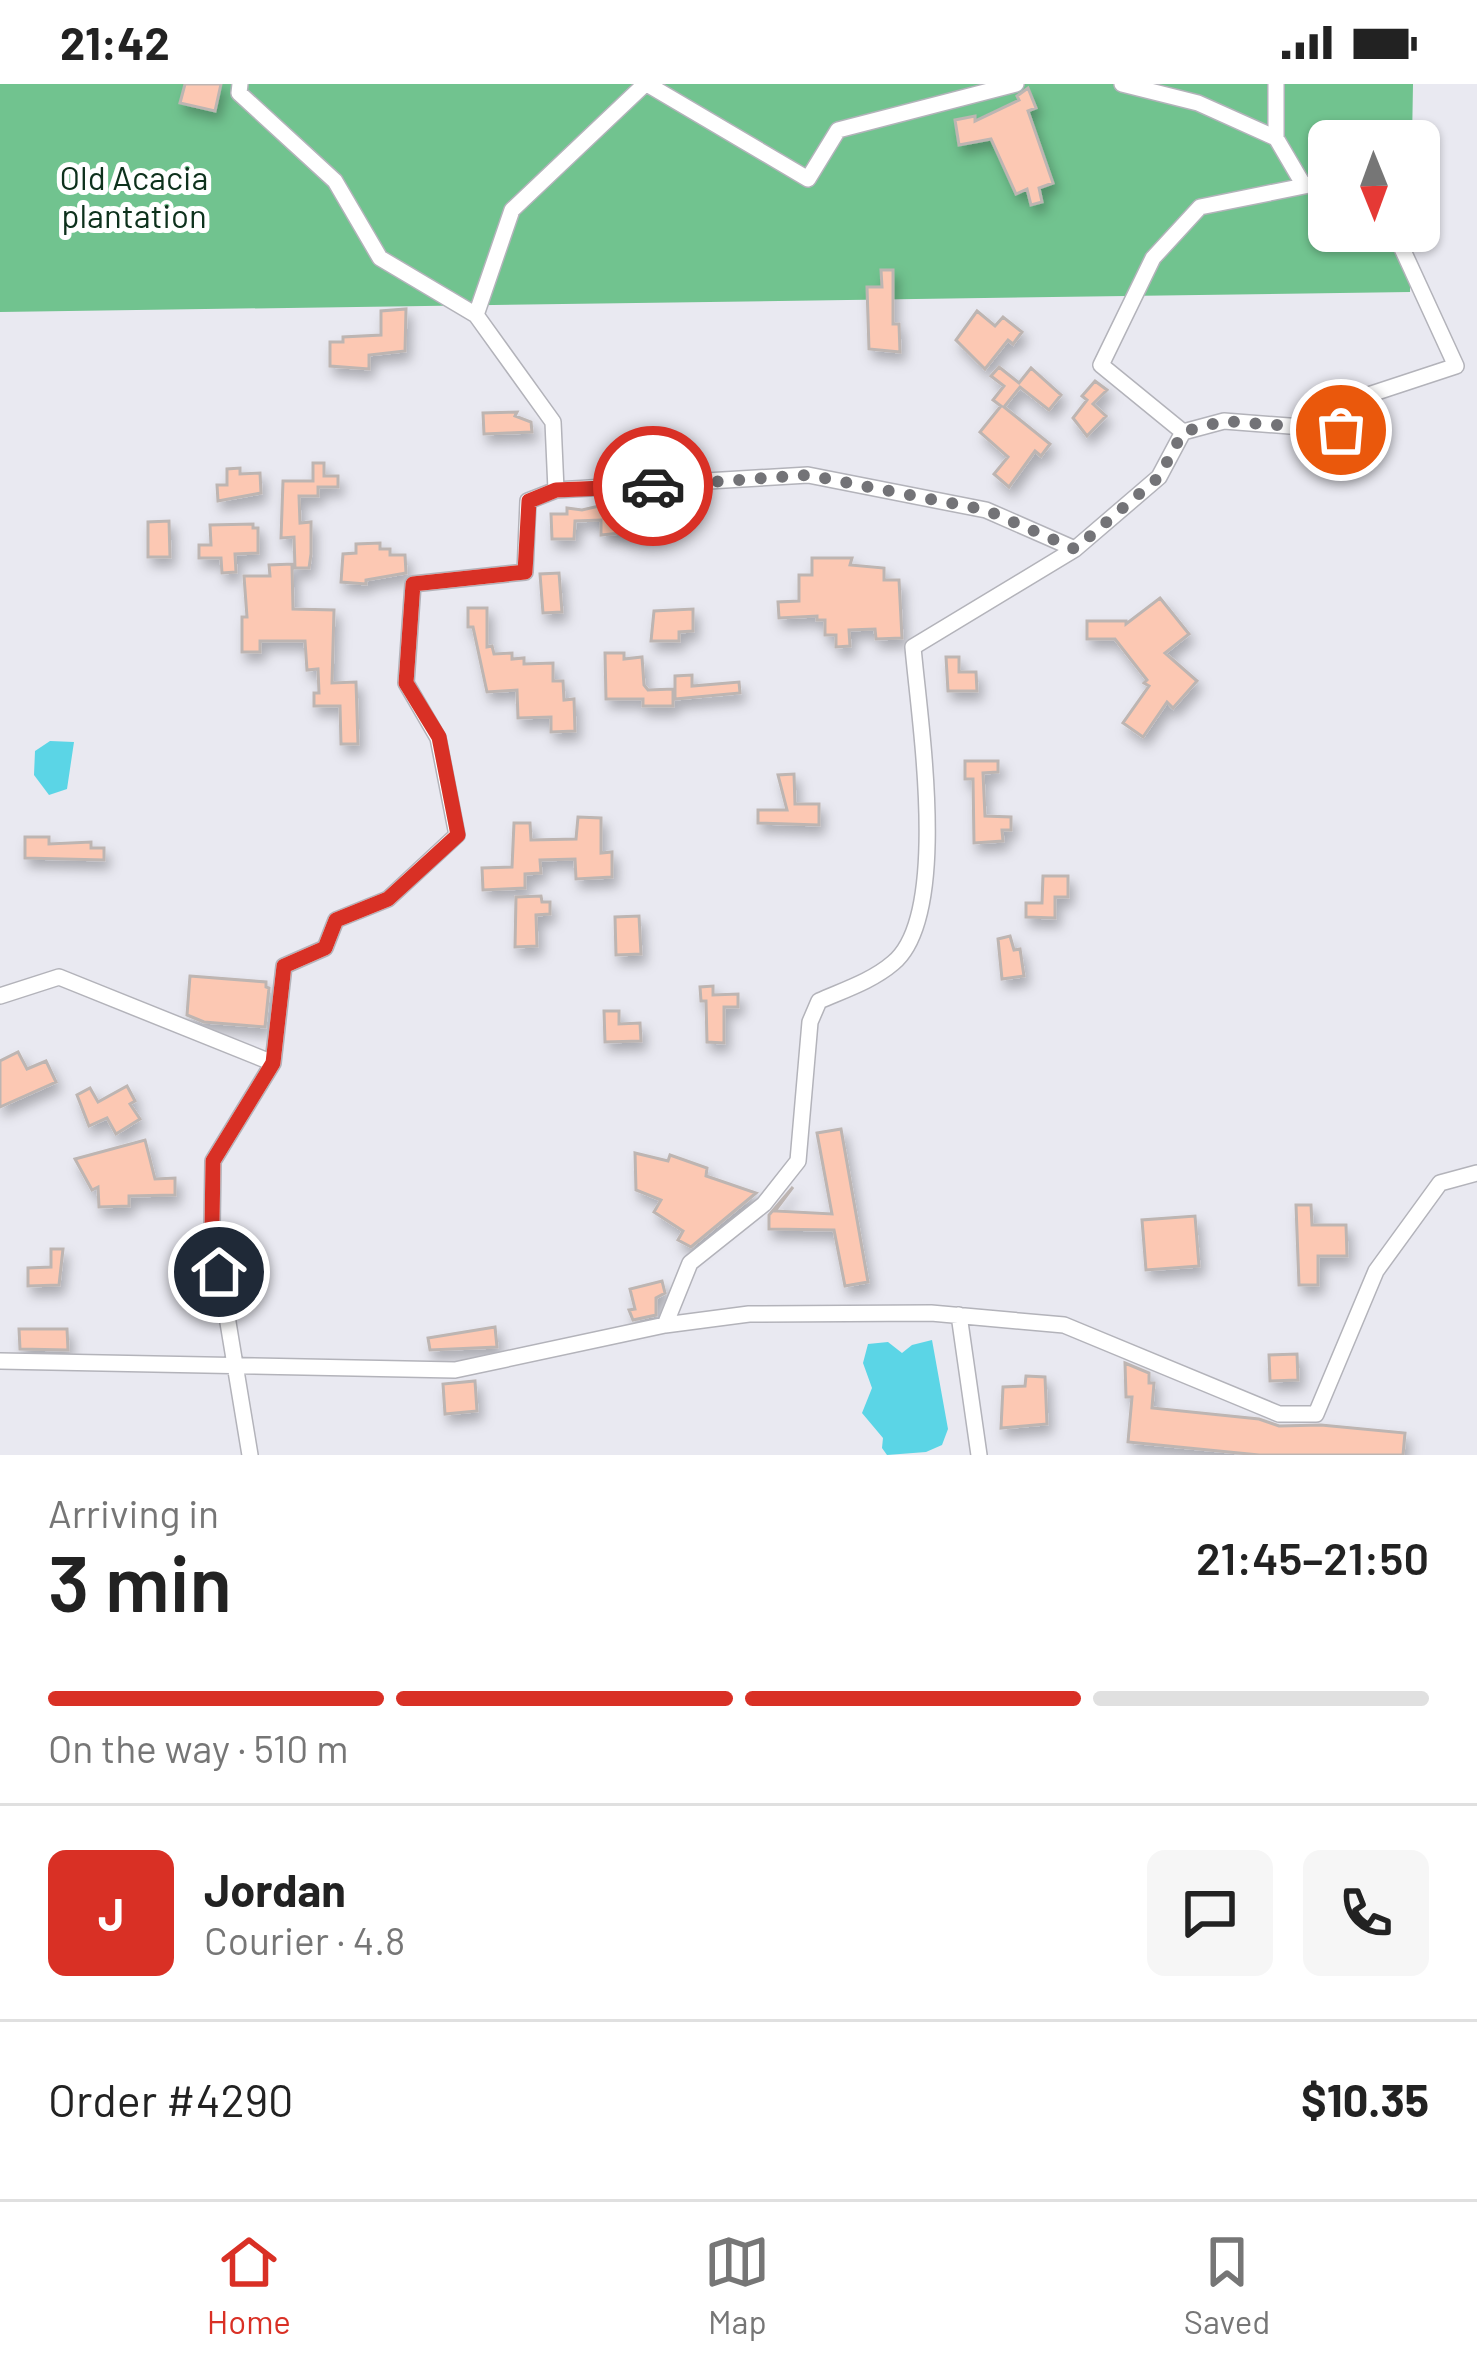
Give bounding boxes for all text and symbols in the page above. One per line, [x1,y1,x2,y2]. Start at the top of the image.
text: 21:42 [60,15,170,69]
north arrow [1308,120,1440,252]
map controls [1308,120,1440,252]
park label: Old Acacia plantation [60,157,208,235]
pin [1290,379,1392,481]
icon: bag [1308,397,1374,463]
courier [593,426,713,546]
icon: car [620,453,686,519]
pin [168,1221,270,1323]
icon: home [186,1239,252,1305]
text: Arriving in [48,1489,219,1536]
text: 21:45–21:50 [1196,1530,1429,1584]
text: 3 min [48,1534,232,1628]
text: On the way · 510 m [48,1724,348,1771]
button: chat [1147,1850,1273,1976]
button: phone [1303,1850,1429,1976]
text: Jordan [204,1862,346,1916]
text: J [98,1886,124,1940]
text: Courier · 4.8 [204,1916,405,1963]
text: Order #4290 [48,2072,294,2126]
text: $10.35 [1301,2072,1429,2126]
tab: Home [207,2229,291,2341]
tab: Map [704,2229,770,2341]
tab: Saved [1184,2229,1270,2341]

